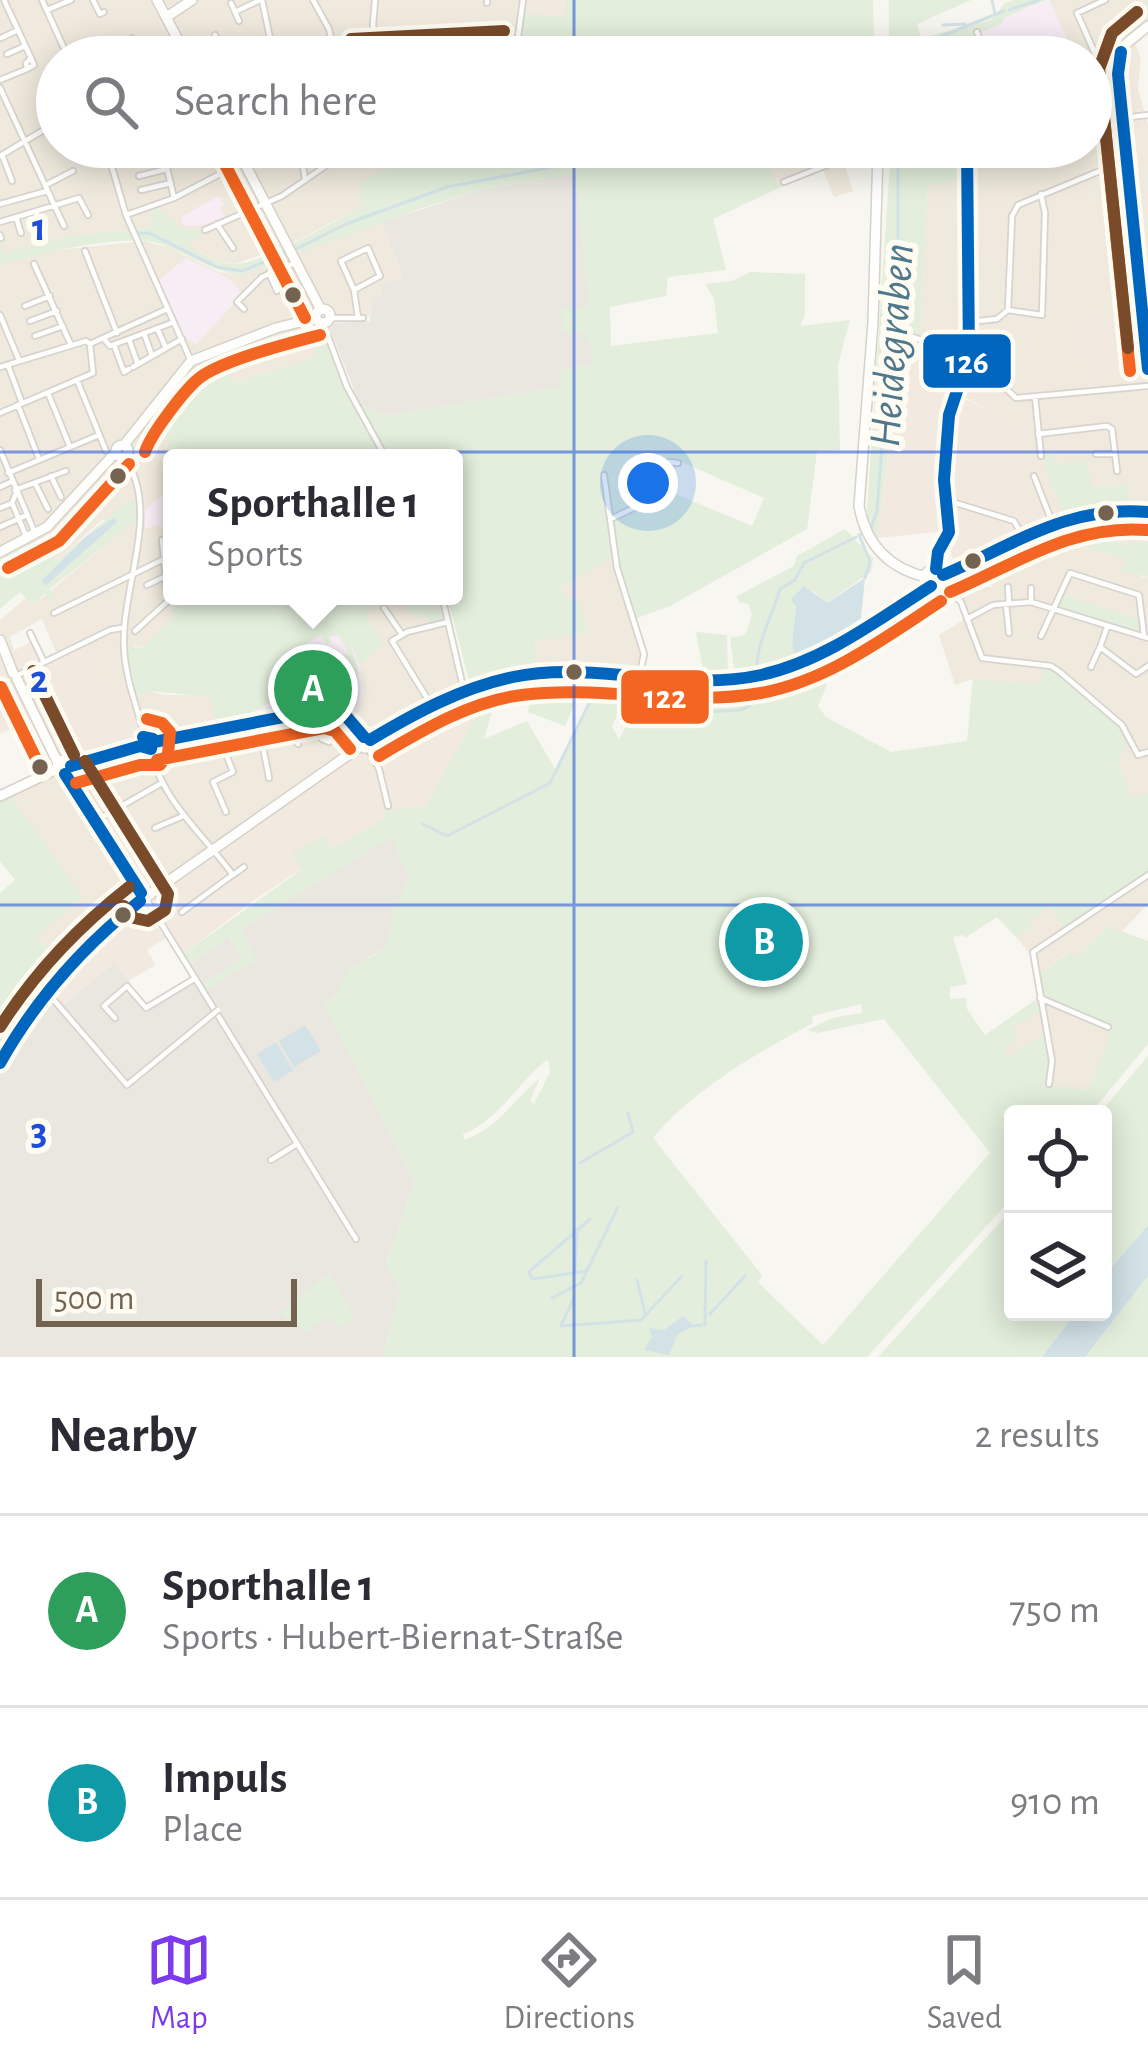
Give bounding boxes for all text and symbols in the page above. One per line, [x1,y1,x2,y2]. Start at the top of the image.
search box [36,36,1112,168]
icon: search [78,69,144,135]
text: Search here [174,79,377,124]
text: 1 [32,209,46,248]
water label: Heidegraben [863,242,922,449]
unlabelled marker [282,284,304,306]
line badge: 126 [921,332,1013,390]
text: 126 [945,347,989,380]
popup [163,449,463,605]
your location [618,453,678,513]
unlabelled marker [107,465,129,487]
text: Sporthalle 1 [207,481,419,526]
unlabelled marker [1095,502,1117,524]
text: Sports [207,535,303,574]
unlabelled marker [962,550,984,572]
pin: A [274,644,352,734]
text: 2 [30,661,48,700]
unlabelled marker [563,661,585,683]
line badge: 122 [619,668,711,726]
text: 122 [644,682,686,715]
unlabelled marker [29,756,51,778]
pin: B [725,897,803,987]
unlabelled marker [112,904,134,926]
map controls [1004,1105,1112,1321]
button: locate [1004,1105,1112,1213]
text: 3 [31,1113,47,1152]
button: layers [1004,1213,1112,1321]
scale bar [36,1273,297,1326]
text: 500 m [54,1283,135,1316]
text: Nearby [48,1410,197,1461]
text: 2 results [974,1416,1100,1455]
text: Sporthalle 1 [162,1564,374,1609]
text: A [75,1591,99,1630]
text: 750 m [1009,1591,1100,1630]
text: Sports · Hubert-Biernat-Straße [162,1618,623,1657]
text: Impuls [162,1756,287,1801]
text: B [76,1783,98,1822]
text: 910 m [1010,1783,1100,1822]
text: Place [162,1810,243,1849]
tab: Map [146,1927,212,2039]
tab: Directions [503,1927,635,2039]
tab: Saved [927,1927,1002,2039]

